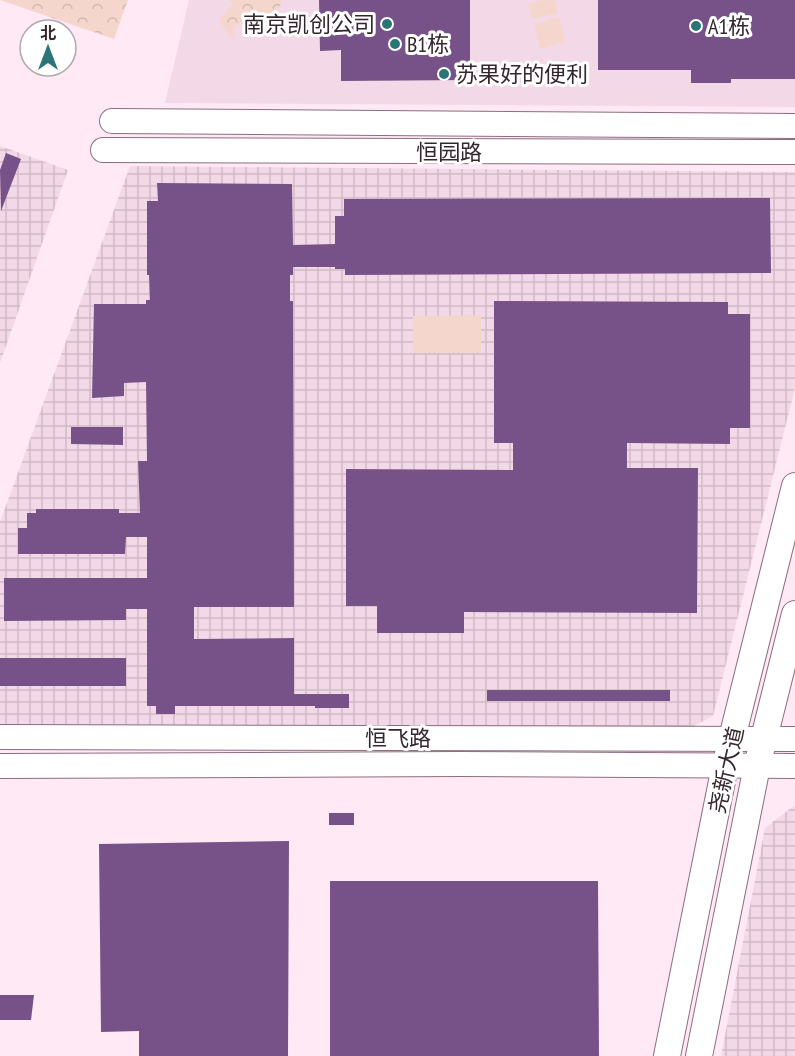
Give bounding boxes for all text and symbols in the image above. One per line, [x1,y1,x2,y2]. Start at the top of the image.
place label: 南京凯创公司 [243,10,375,38]
place label: A1栋 [708,12,750,40]
marker: 南京凯创公司 [380,17,394,31]
north arrow [18,18,78,78]
marker: A1栋 [689,19,703,33]
text: 北 [40,23,56,43]
place label: B1栋 [407,30,449,58]
marker: B1栋 [388,37,402,51]
place label: 苏果好的便利 [456,60,588,88]
marker: 苏果好的便利 [437,67,451,81]
street label: 恒园路 [416,138,482,166]
street label: 恒飞路 [365,724,431,752]
street label: 尧新大道 [702,724,750,816]

